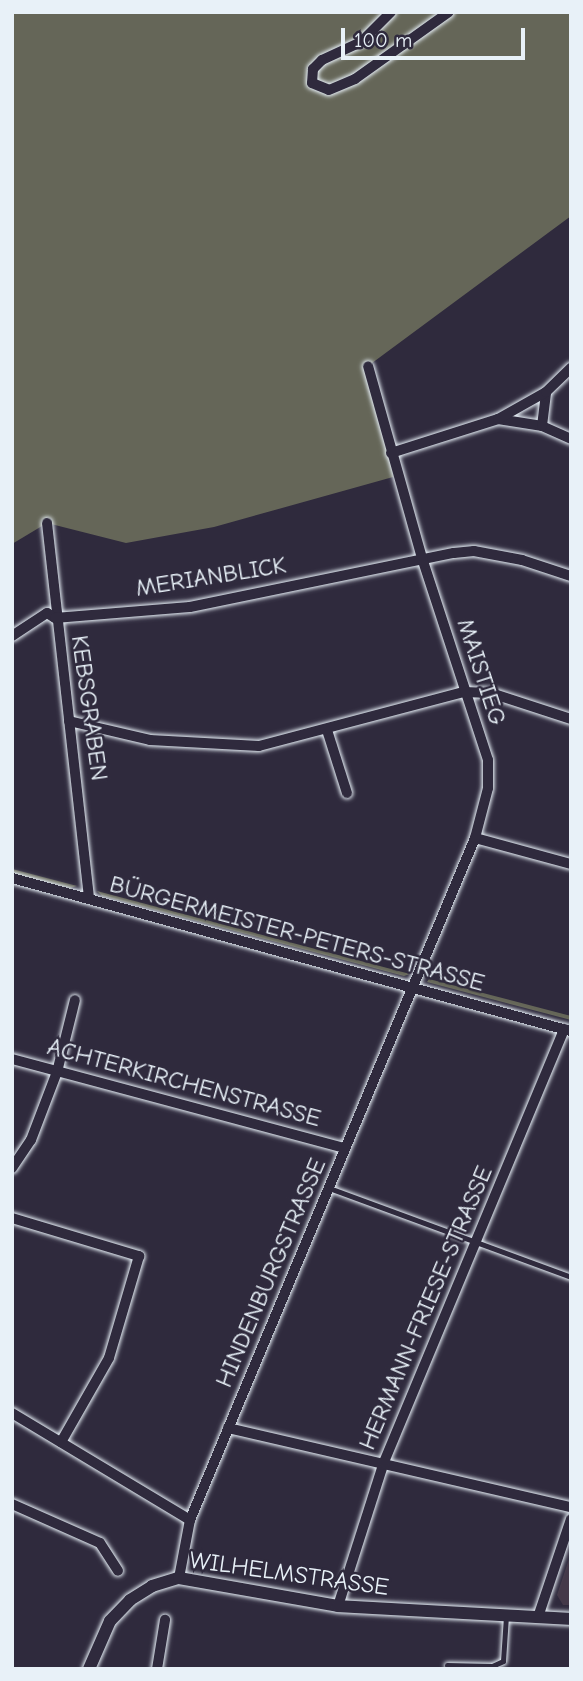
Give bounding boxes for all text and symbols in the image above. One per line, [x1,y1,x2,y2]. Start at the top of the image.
scale bar [345,14,529,58]
text: 100 m [354,28,412,52]
street label: MERIANBLICK [134,551,288,603]
street label: MAISTIEG [450,615,512,729]
street label: KEBSGRABEN [65,633,113,783]
street label: BÜRGERMEISTER-PETERS-STRASSE [106,870,488,998]
street label: ACHTERKIRCHENSTRASSE [44,1033,324,1133]
street label: HINDENBURGSTRASSE [210,1154,332,1392]
street label: HERMANN-FRIESE-STRASSE [353,1162,499,1454]
street label: WILHELMSTRASSE [187,1546,391,1602]

